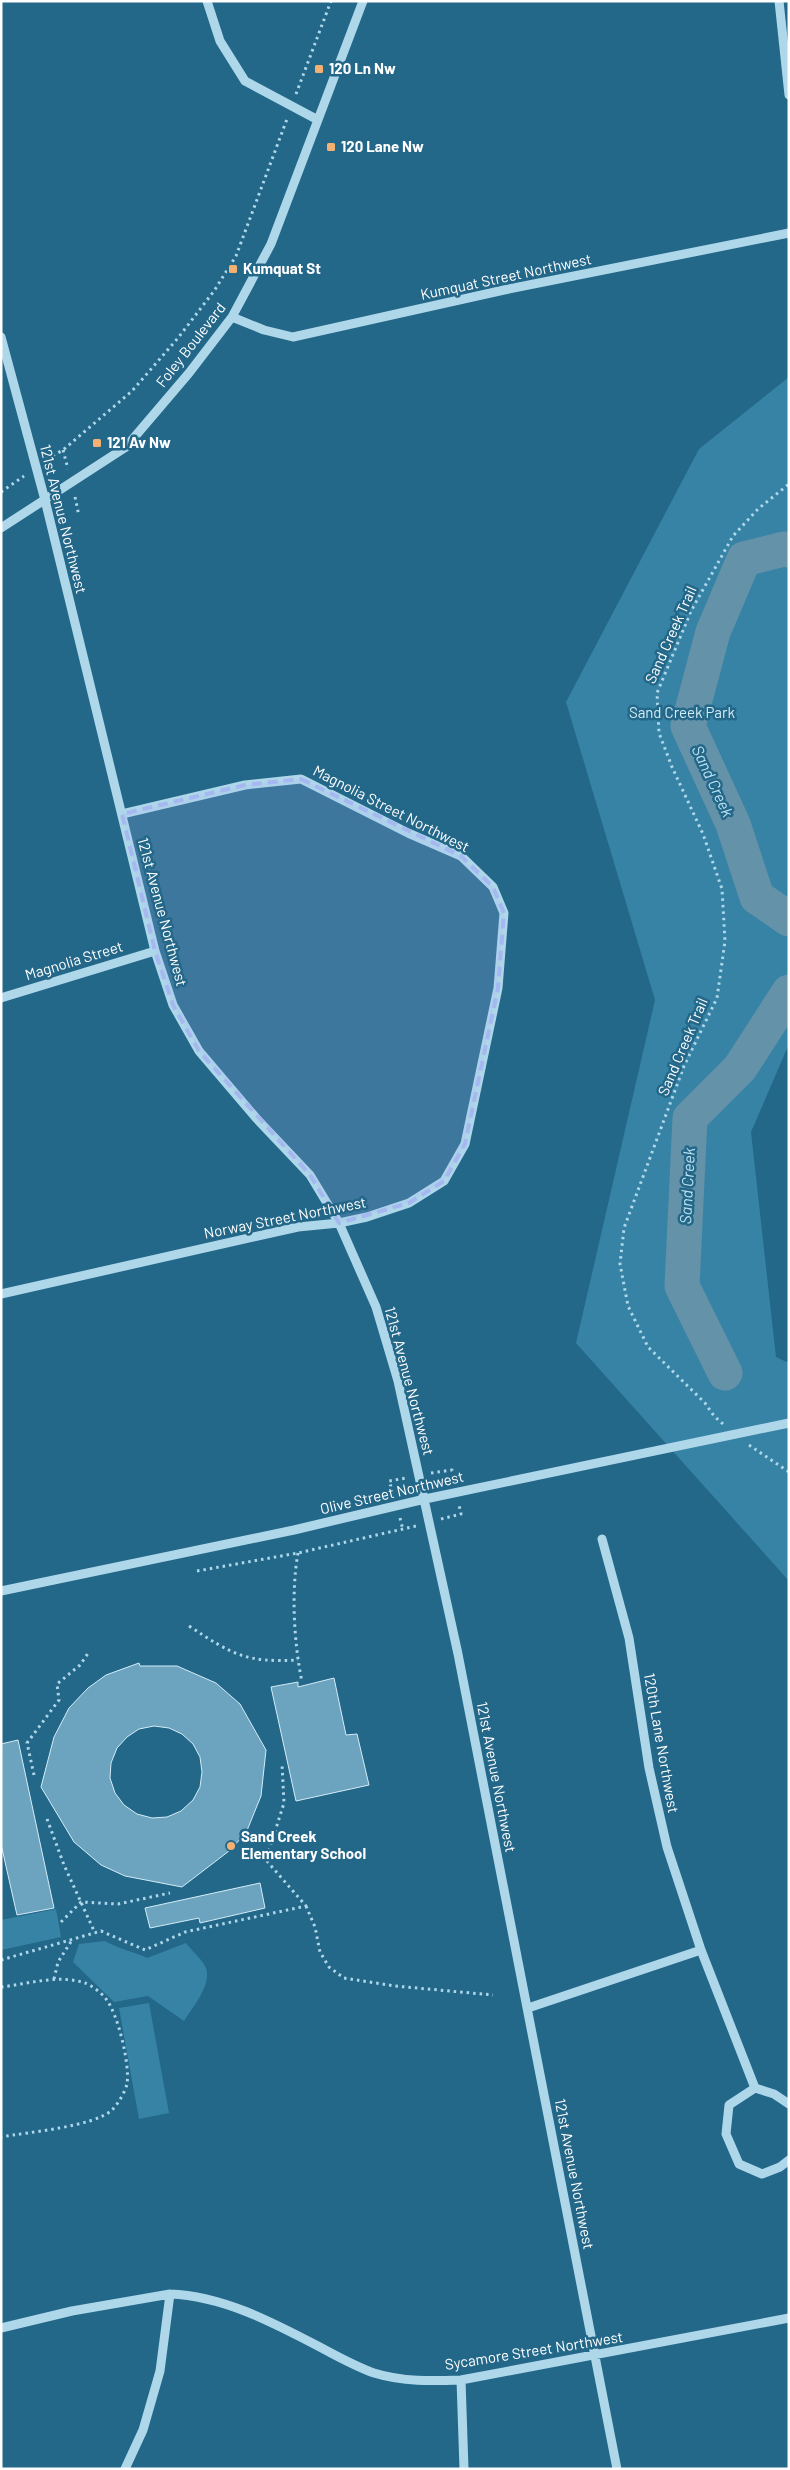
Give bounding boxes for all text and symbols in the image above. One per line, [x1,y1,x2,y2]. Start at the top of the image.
place label: 120 Ln Nw [329,59,396,77]
marker: 120 Ln Nw [313,63,325,75]
place label: 120 Lane Nw [341,137,424,155]
marker: 120 Lane Nw [325,141,337,153]
street label: Kumquat Street Northwest [419,249,593,303]
place label: Kumquat St [243,259,321,277]
marker: Kumquat St [227,263,239,275]
street label: Foley Boulevard [152,299,229,390]
place label: 121 Av Nw [107,433,171,451]
marker: 121 Av Nw [91,437,103,449]
street label: 121st Avenue Northwest [37,442,91,595]
street label: Sand Creek Trail [641,583,700,686]
park label: Sand Creek Park [629,703,735,721]
water label: Sand Creek [689,742,738,820]
street label: Magnolia Street Northwest [310,761,473,855]
street label: 121st Avenue Northwest [134,835,191,988]
street label: Magnolia Street [23,937,125,983]
street label: Sand Creek Trail [653,995,711,1098]
water label: Sand Creek [675,1147,698,1225]
street label: Norway Street Northwest [202,1192,367,1242]
street label: 121st Avenue Northwest [381,1304,438,1457]
street label: Olive Street Northwest [318,1467,465,1517]
street label: 120th Lane Northwest [641,1671,683,1814]
street label: 121st Avenue Northwest [474,1700,520,1854]
place label: Sand Creek Elementary School [241,1827,366,1862]
marker: Sand Creek Elementary School [225,1840,237,1852]
street label: 121st Avenue Northwest [552,2097,598,2251]
street label: Sycamore Street Northwest [443,2327,624,2373]

